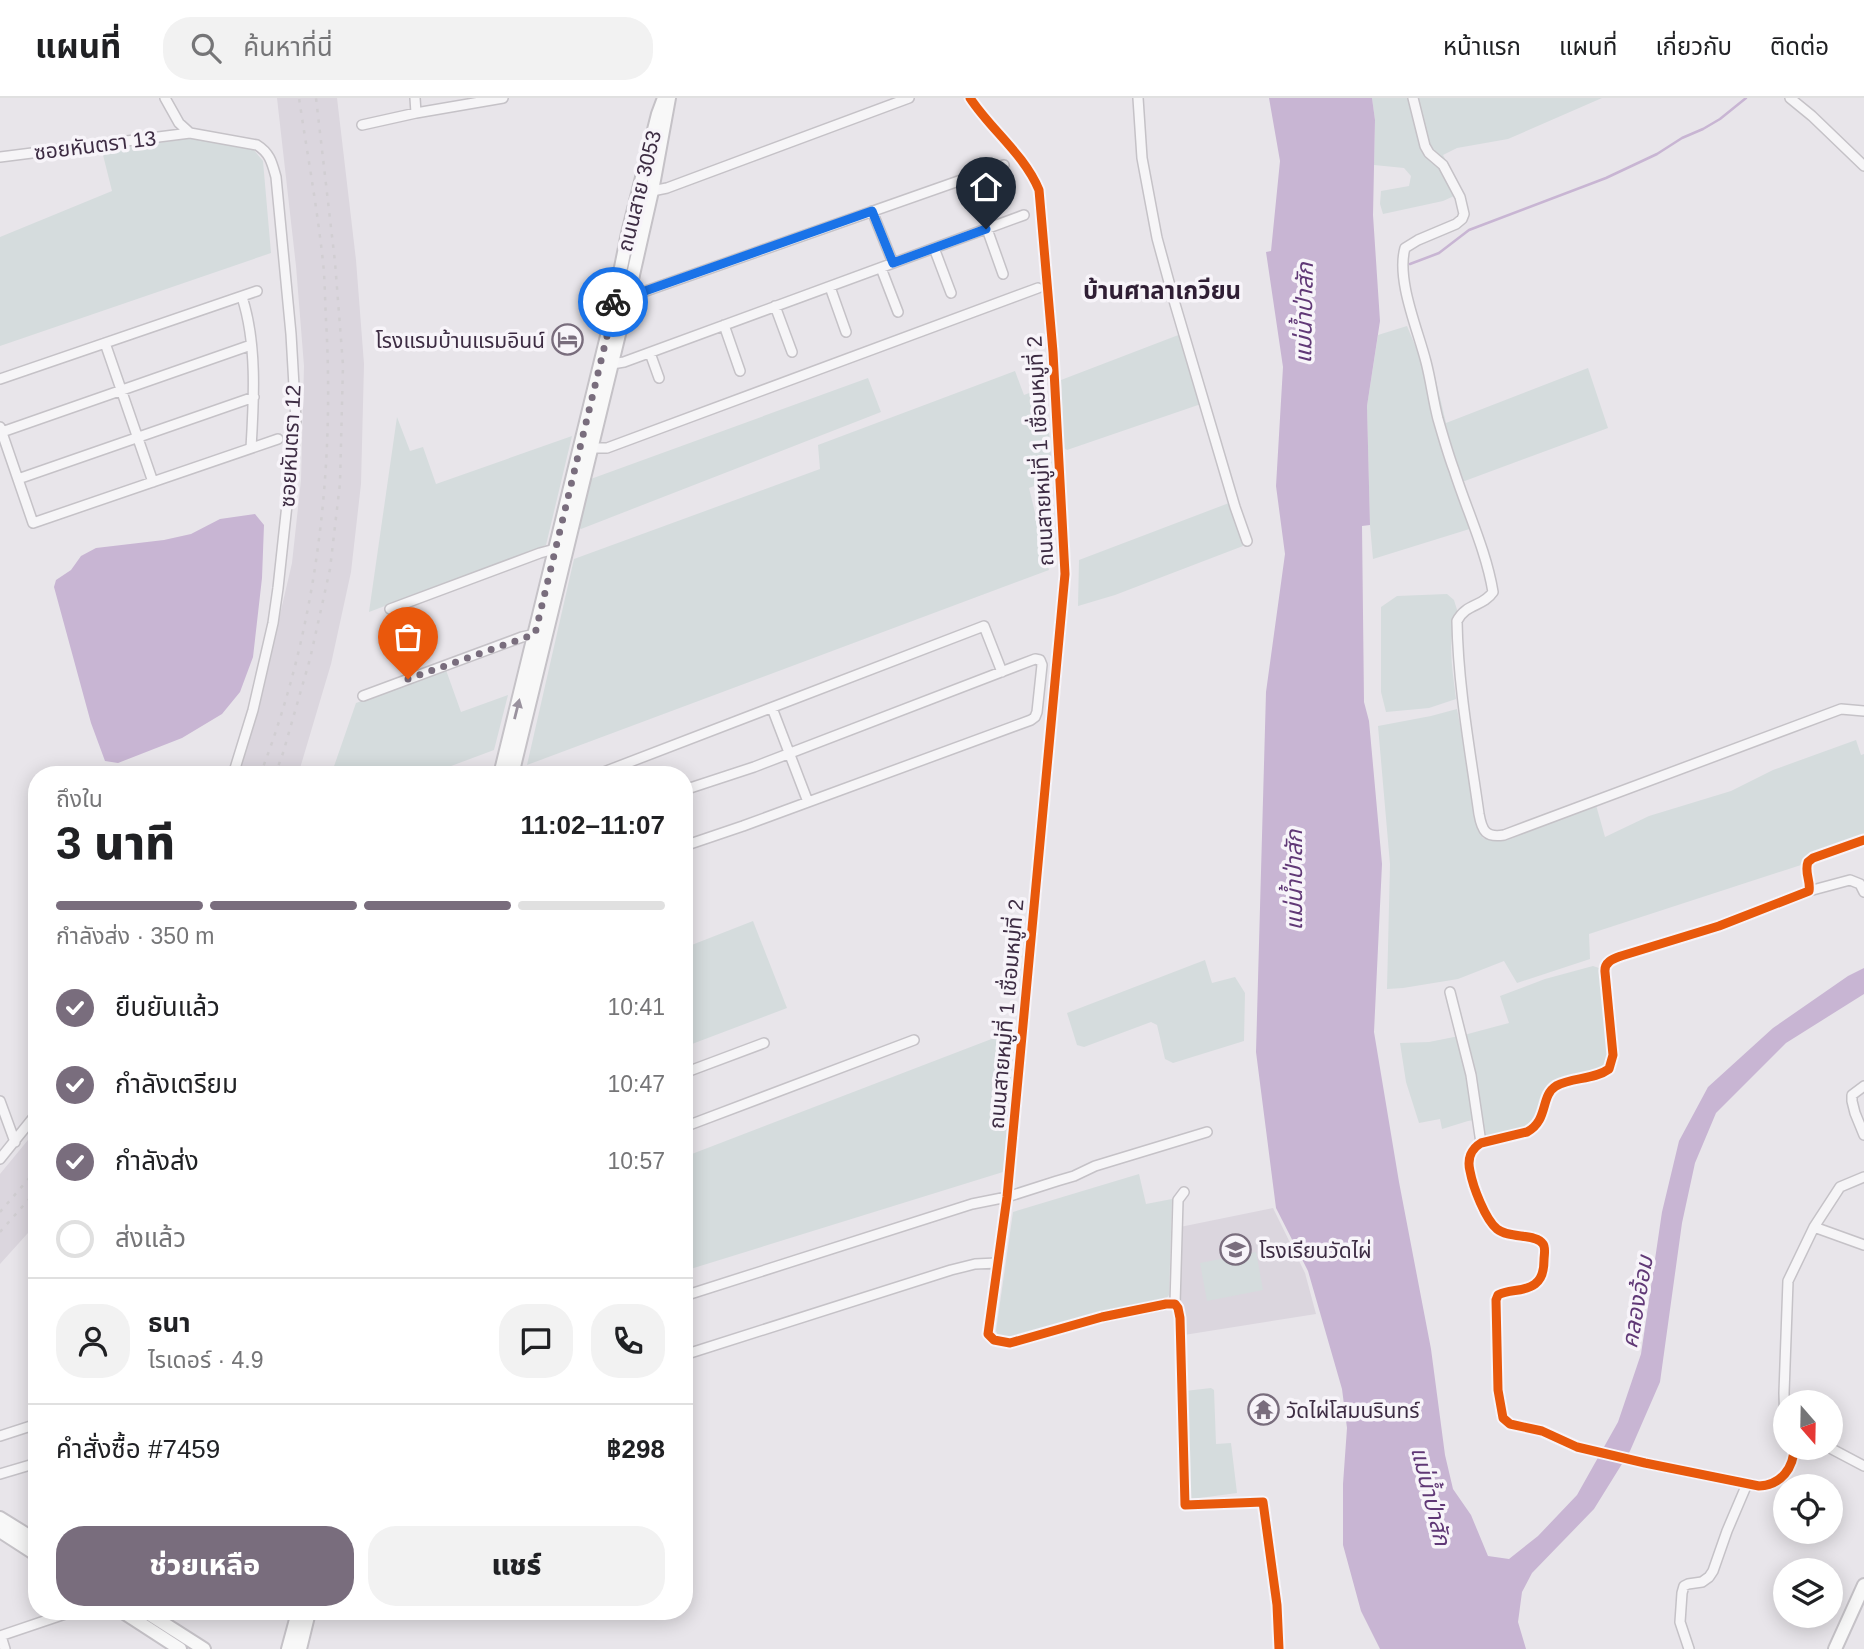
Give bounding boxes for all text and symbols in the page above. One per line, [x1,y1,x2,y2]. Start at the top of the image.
search box [163,17,653,80]
text: แผนที่ [35,28,121,65]
icon: search [187,29,225,67]
text: ค้นหาที่นี่ [243,32,333,62]
text: หน้าแรก [1443,33,1521,60]
text: แผนที่ [1559,33,1617,60]
text: เกี่ยวกับ [1655,33,1732,60]
text: ติดต่อ [1770,33,1829,60]
street label: ซอยหันตรา 13 [33,126,157,164]
street label: ถนนสาย 3053 [613,128,665,254]
pin [956,157,1016,229]
icon: home [967,168,1005,206]
water label: แม่น้ำป่าสัก [1287,261,1318,364]
courier [578,267,648,337]
district label: บ้านศาลาเกวียน [1083,277,1241,304]
icon: bike [594,283,632,321]
hotel icon: โรงแรมบ้านแรมอินน์ [551,323,585,357]
place label: โรงแรมบ้านแรมอินน์ [376,329,545,352]
street label: ถนนสายหมู่ที่ 1 เชื่อมหมู่ที่ 2 [1019,335,1060,567]
street label: ซอยหันตรา 12 [275,384,305,508]
pin [378,607,438,679]
icon: bag [389,618,427,656]
one-way arrow [511,698,522,720]
text: ถึงใน [56,786,103,812]
text: 11:02–11:07 [520,810,665,840]
text: 3 นาที [56,817,175,869]
water label: แม่น้ำป่าสัก [1278,828,1307,930]
street label: ถนนสายหมู่ที่ 1 เชื่อมหมู่ที่ 2 [982,898,1030,1130]
text: กำลังส่ง · 350 m [56,923,215,949]
icon: check [56,989,94,1027]
text: ยืนยันแล้ว [115,992,220,1022]
text: 10:41 [607,994,665,1020]
icon: check [56,1066,94,1104]
text: กำลังเตรียม [115,1069,238,1099]
text: 10:47 [607,1071,665,1097]
icon: check [56,1143,94,1181]
text: กำลังส่ง [115,1146,199,1176]
text: 10:57 [607,1148,665,1174]
text: ส่งแล้ว [115,1223,186,1253]
school or university icon: โรงเรียนวัดไผ่ [1219,1233,1253,1267]
place label: โรงเรียนวัดไผ่ [1259,1239,1372,1262]
water label: คลองอ้อม [1616,1252,1658,1350]
button: person [56,1304,130,1378]
button: chat [499,1304,573,1378]
button: phone [591,1304,665,1378]
text: ธนา [148,1308,191,1338]
text: ไรเดอร์ · 4.9 [148,1347,264,1373]
north arrow [1773,1390,1843,1460]
map controls [1773,1390,1843,1628]
temple icon: วัดไผ่โสมนรินทร์ [1246,1393,1280,1427]
place label: วัดไผ่โสมนรินทร์ [1286,1399,1420,1422]
text: คำสั่งซื้อ #7459 [56,1434,220,1464]
text: ฿298 [607,1434,665,1464]
water label: แม่น้ำป่าสัก [1406,1443,1459,1549]
button: locate [1773,1474,1843,1544]
button: ช่วยเหลือ [56,1526,354,1606]
button: แชร์ [368,1526,665,1606]
button: layers [1773,1558,1843,1628]

